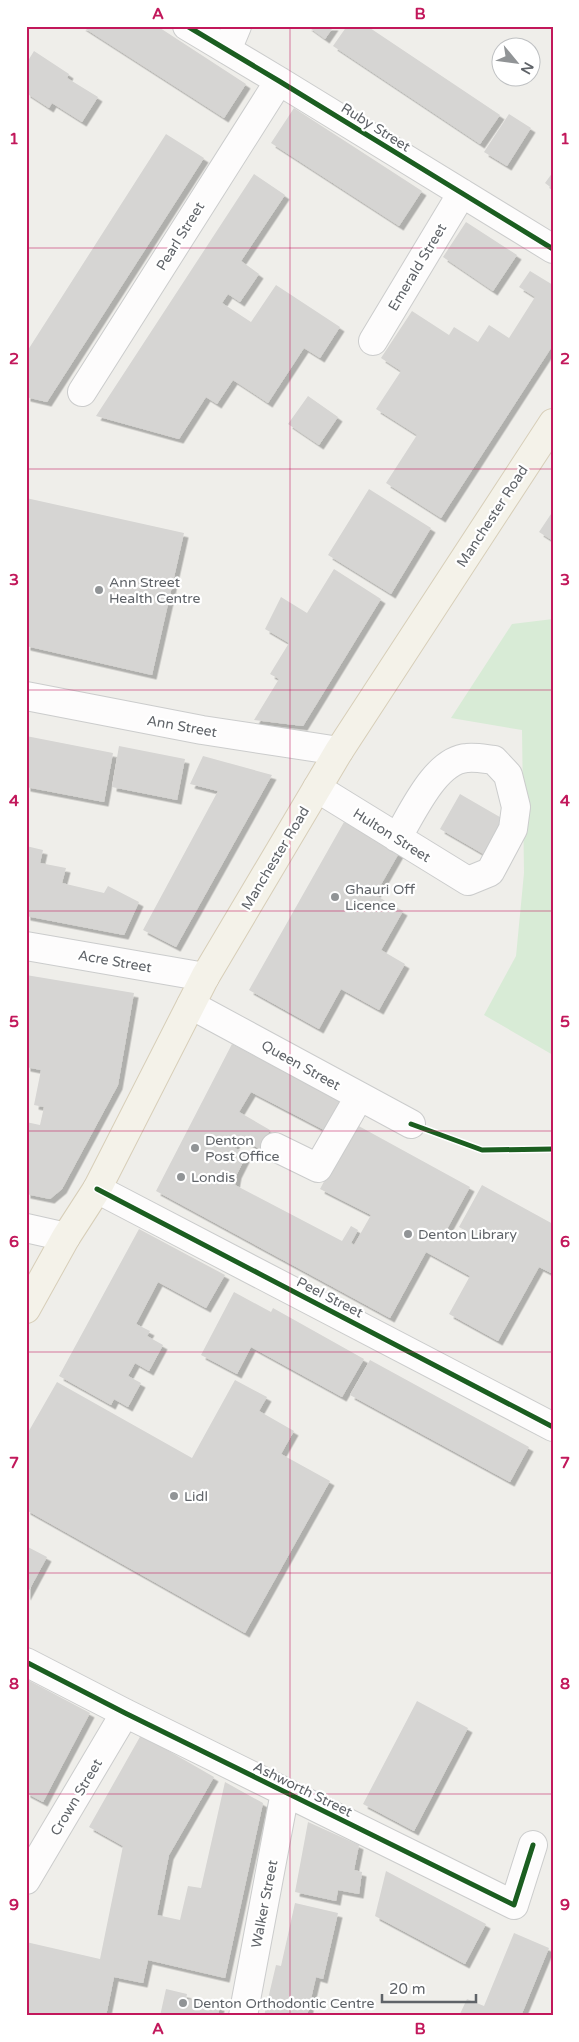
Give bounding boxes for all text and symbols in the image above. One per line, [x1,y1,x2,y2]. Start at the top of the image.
text: A [152,4,164,24]
text: B [414,4,426,24]
north arrow [492,38,542,88]
text: N [517,59,537,77]
street label: Ruby Street [338,99,414,156]
text: 1 [9,129,19,149]
text: 1 [560,129,570,149]
street label: Pearl Street [153,198,209,274]
street label: Emerald Street [385,220,450,314]
text: 2 [9,349,19,369]
text: 2 [560,349,570,369]
street label: Manchester Road [453,462,532,570]
text: 3 [9,570,19,590]
text: 3 [560,570,570,590]
place label: Ann Street Health Centre [109,574,200,607]
marker: Ann Street Health Centre [93,584,105,596]
street label: Ann Street [145,712,219,741]
text: 4 [9,791,19,811]
text: 4 [560,791,570,811]
street label: Manchester Road [238,803,313,913]
street label: Hulton Street [350,805,434,866]
place label: Ghauri Off Licence [345,881,415,914]
marker: Ghauri Off Licence [329,891,341,903]
street label: Acre Street [77,947,154,976]
text: 5 [9,1012,19,1032]
text: 5 [560,1012,570,1032]
street label: Queen Street [258,1037,344,1094]
place label: Denton Post Office [205,1132,280,1165]
marker: Denton Post Office [189,1142,201,1154]
place label: Londis [191,1169,235,1186]
marker: Londis [175,1171,187,1183]
place label: Denton Library [418,1226,517,1243]
marker: Denton Library [402,1228,414,1240]
text: 6 [9,1232,19,1252]
text: 6 [560,1232,570,1252]
street label: Peel Street [294,1273,366,1322]
text: 7 [9,1453,19,1473]
text: 7 [560,1453,570,1473]
place label: Lidl [184,1488,208,1505]
marker: Lidl [168,1490,180,1502]
text: 8 [9,1674,19,1694]
text: 8 [560,1674,570,1694]
street label: Crown Street [47,1755,106,1839]
street label: Ashworth Street [251,1758,356,1821]
street label: Walker Street [248,1858,281,1950]
text: 9 [9,1895,19,1915]
text: 9 [560,1895,570,1915]
scale bar [382,1972,475,2004]
text: 20 m [389,1980,426,1998]
place label: Denton Orthodontic Centre [193,1995,374,2012]
marker: Denton Orthodontic Centre [177,1997,189,2009]
text: A [152,2019,164,2039]
text: B [414,2019,426,2039]

